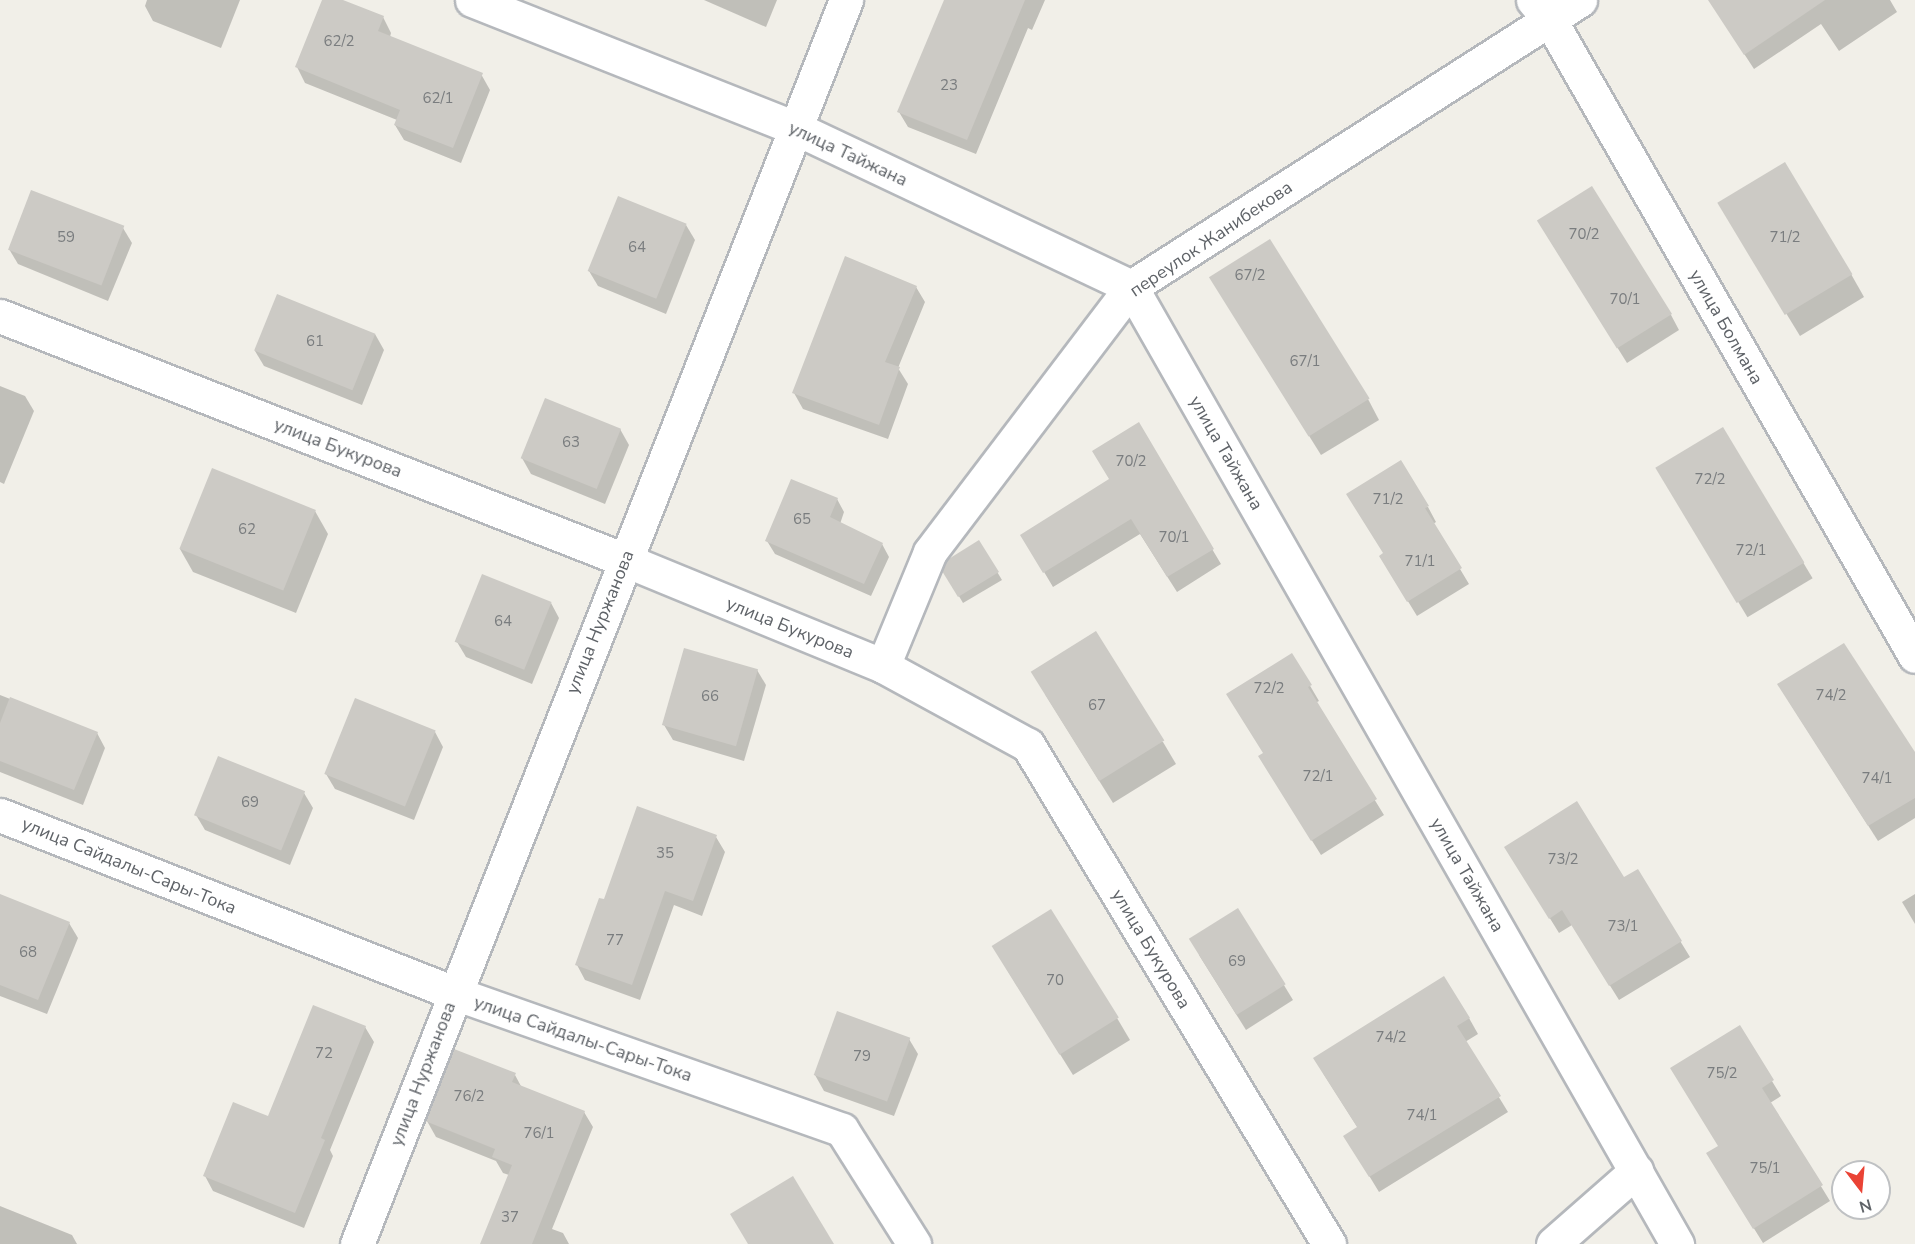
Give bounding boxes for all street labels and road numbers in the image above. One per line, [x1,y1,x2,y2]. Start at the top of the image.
street label: улица Тайжана [785,117,911,191]
street label: переулок Жанибекова [1126,177,1296,301]
street label: улица Болмана [1684,266,1768,388]
street label: улица Тайжана [1184,392,1268,514]
street label: улица Букурова [271,414,405,482]
street label: улица Нуржанова [561,547,639,697]
street label: улица Букурова [723,593,857,663]
street label: улица Сайдалы-Сары-Тока [19,813,239,919]
street label: улица Тайжана [1425,814,1509,936]
street label: улица Букурова [1107,885,1195,1013]
street label: улица Сайдалы-Сары-Тока [471,991,695,1087]
street label: улица Нуржанова [386,999,460,1149]

